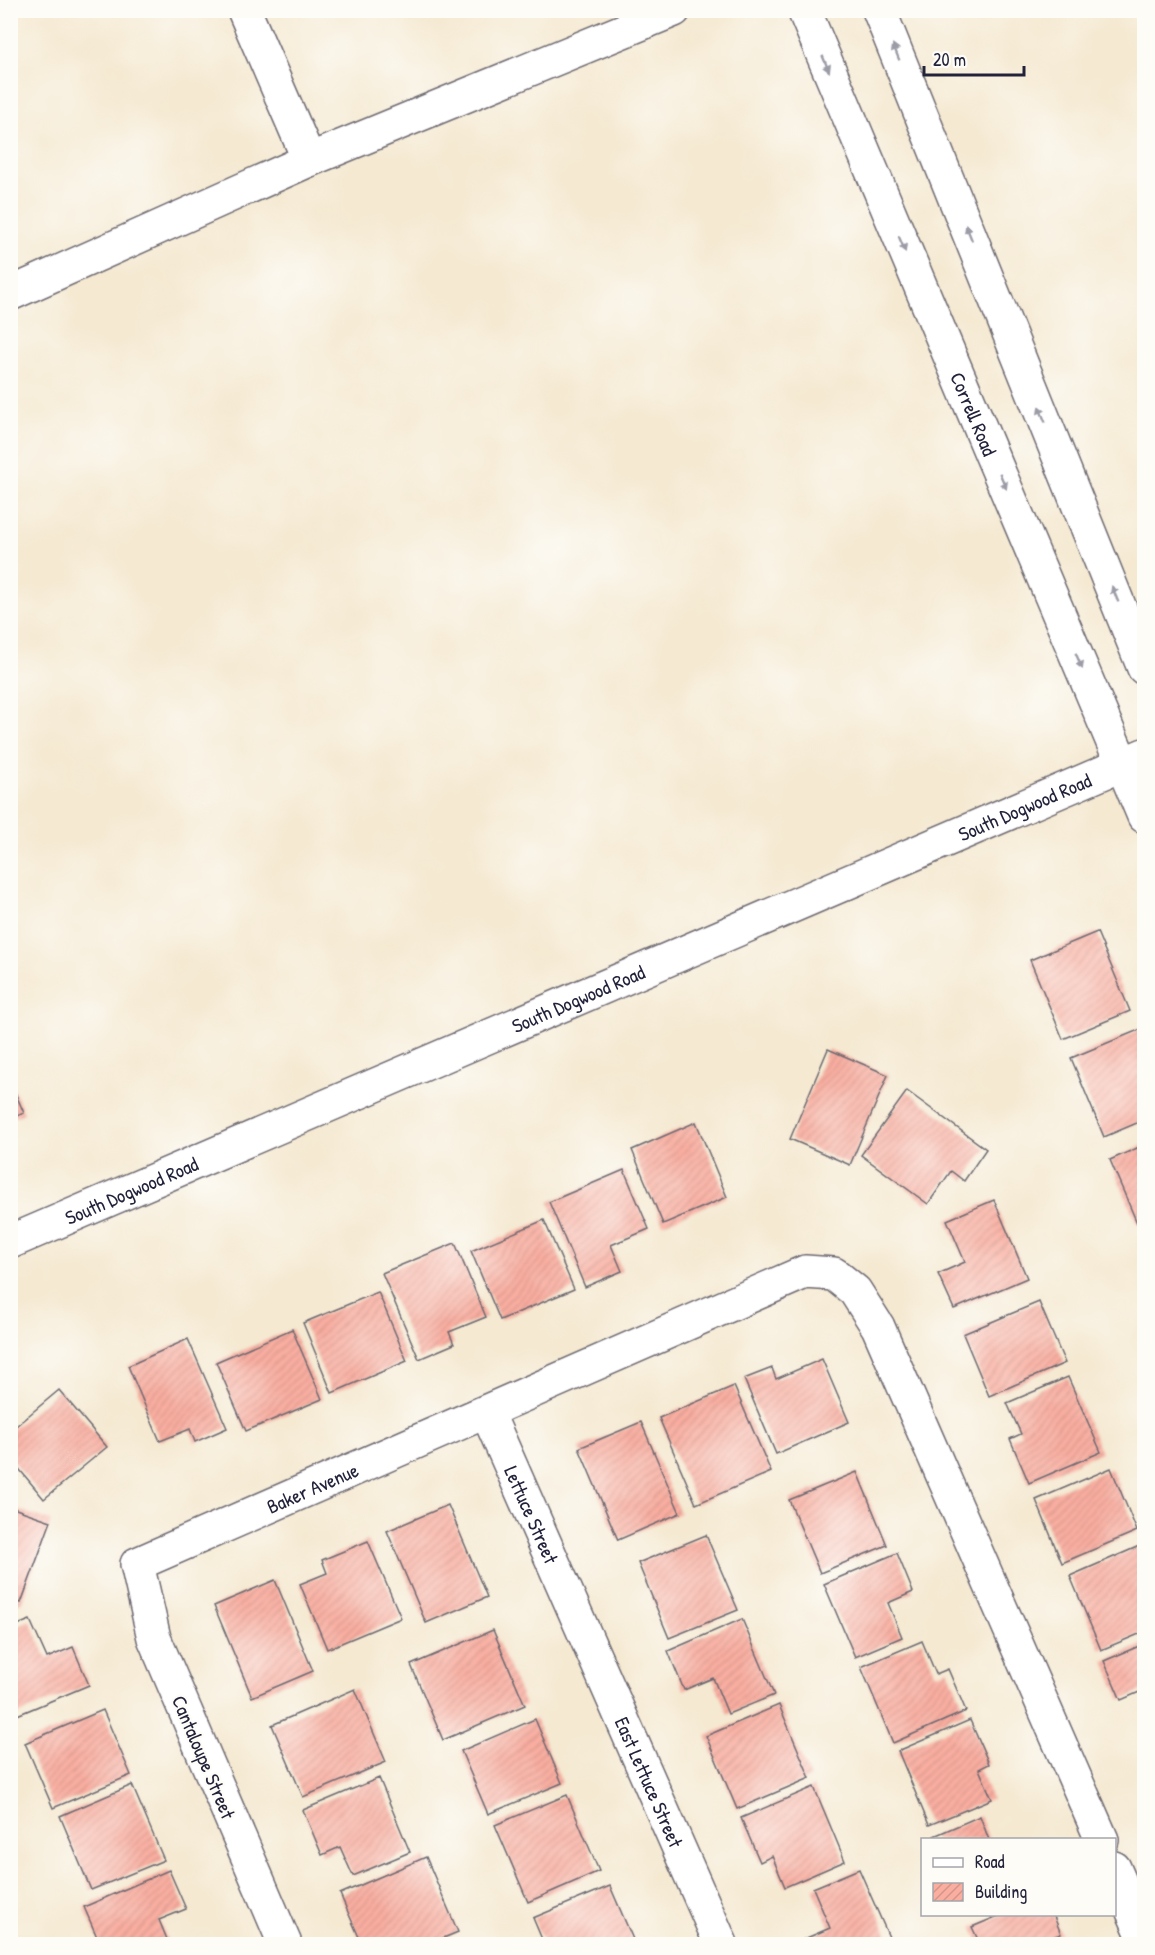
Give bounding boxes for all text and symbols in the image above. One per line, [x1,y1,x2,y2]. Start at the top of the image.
scale bar [924,39,1024,77]
one-way arrow [891,43,900,61]
text: 20 m [933,47,966,72]
one-way arrow [821,56,831,74]
one-way arrow [964,223,974,241]
one-way arrow [898,235,908,253]
street label: Correll Road [945,368,1004,460]
one-way arrow [1037,404,1047,422]
one-way arrow [998,473,1008,491]
one-way arrow [1110,585,1120,603]
one-way arrow [1075,652,1084,670]
street label: South Dogwood Road [954,766,1095,847]
street label: South Dogwood Road [507,958,649,1039]
street label: South Dogwood Road [61,1149,202,1230]
street label: Baker Avenue [262,1456,362,1519]
street label: Lettuce Street [499,1461,566,1569]
street label: Cantaloupe Street [166,1691,243,1824]
street label: East Lettuce Street [609,1712,691,1852]
legend [921,1838,1116,1916]
text: Road [975,1849,1005,1874]
text: Building [975,1879,1027,1904]

